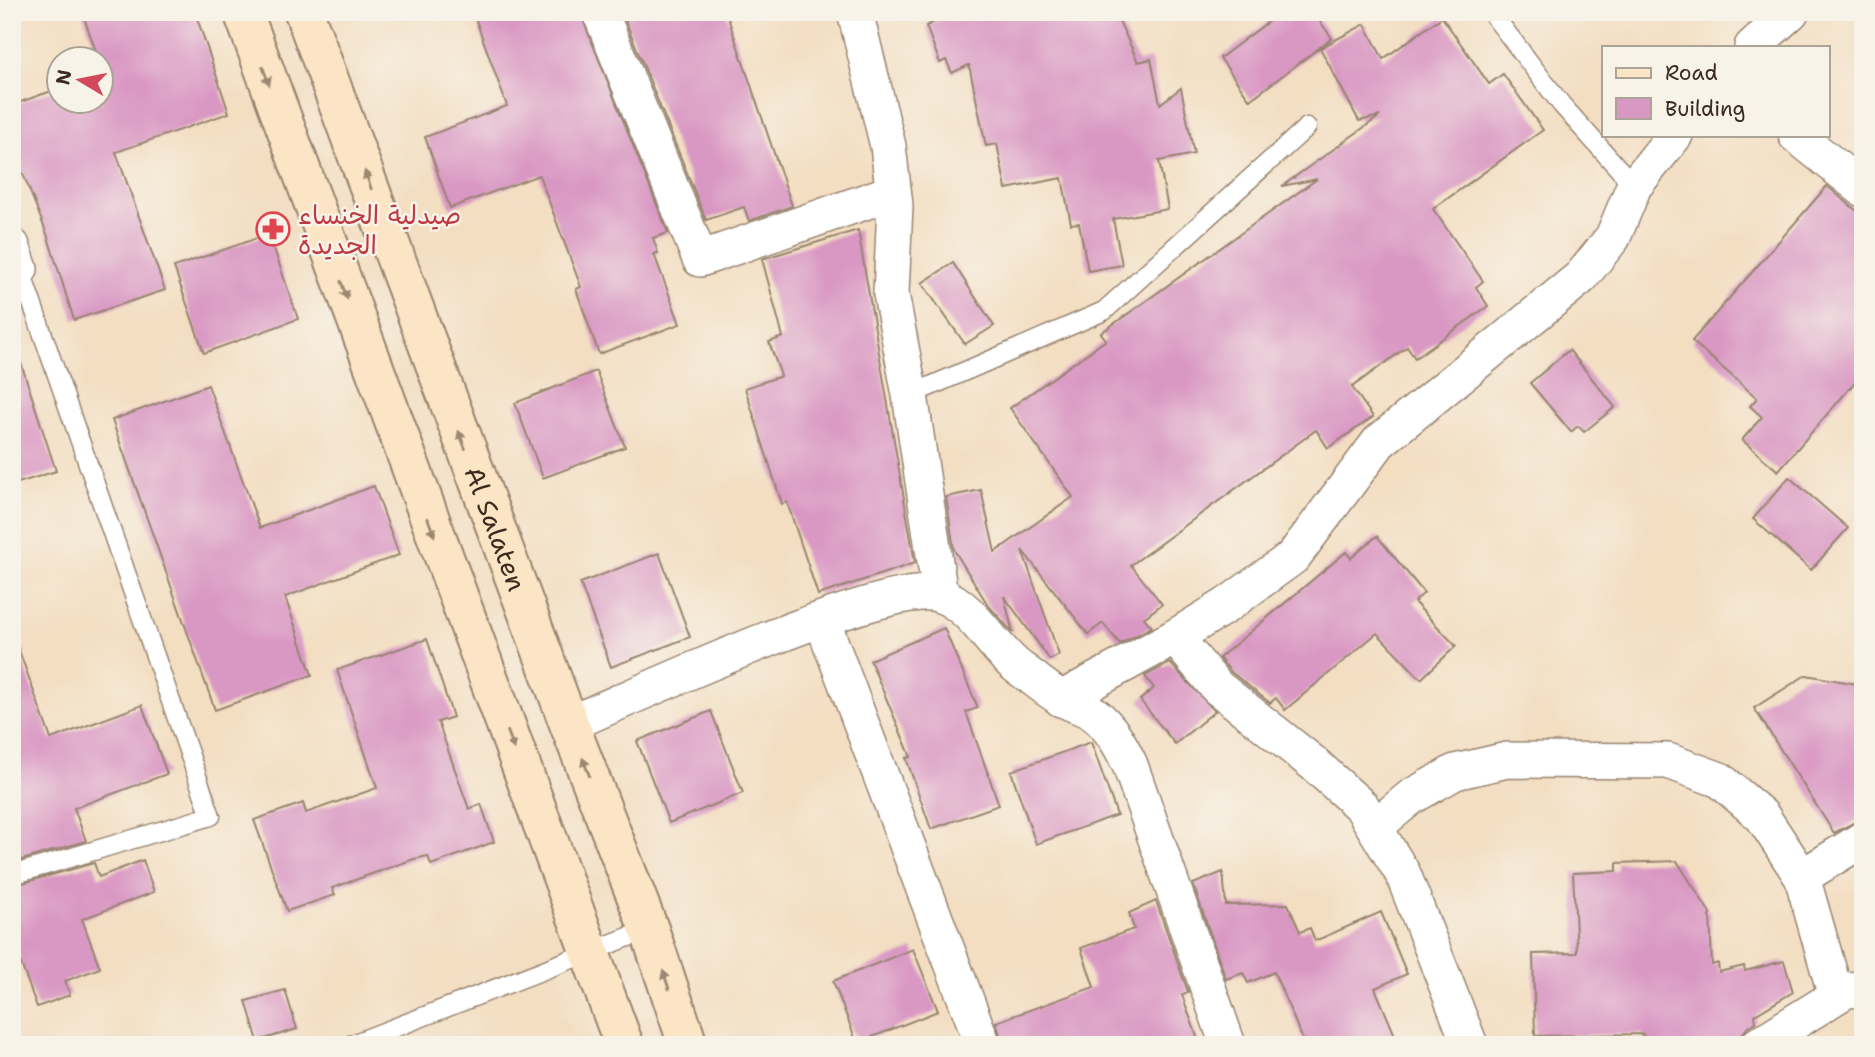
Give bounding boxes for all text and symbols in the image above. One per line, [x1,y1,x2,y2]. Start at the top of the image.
north arrow [46,46,116,116]
legend [1602,46,1829,136]
text: Road [1665,59,1718,87]
one-way arrow [261,66,272,87]
text: N [50,68,77,87]
text: Building [1665,95,1745,123]
one-way arrow [362,170,373,191]
place label: صيدلية الخنساء الجديدة [298,197,461,262]
pharmacy icon: صيدلية الخنساء الجديدة [254,210,292,248]
one-way arrow [339,280,350,301]
one-way arrow [456,429,467,450]
street label: Al Salaten [457,461,535,596]
one-way arrow [426,516,437,537]
one-way arrow [505,729,516,750]
one-way arrow [580,757,591,778]
one-way arrow [660,969,671,990]

